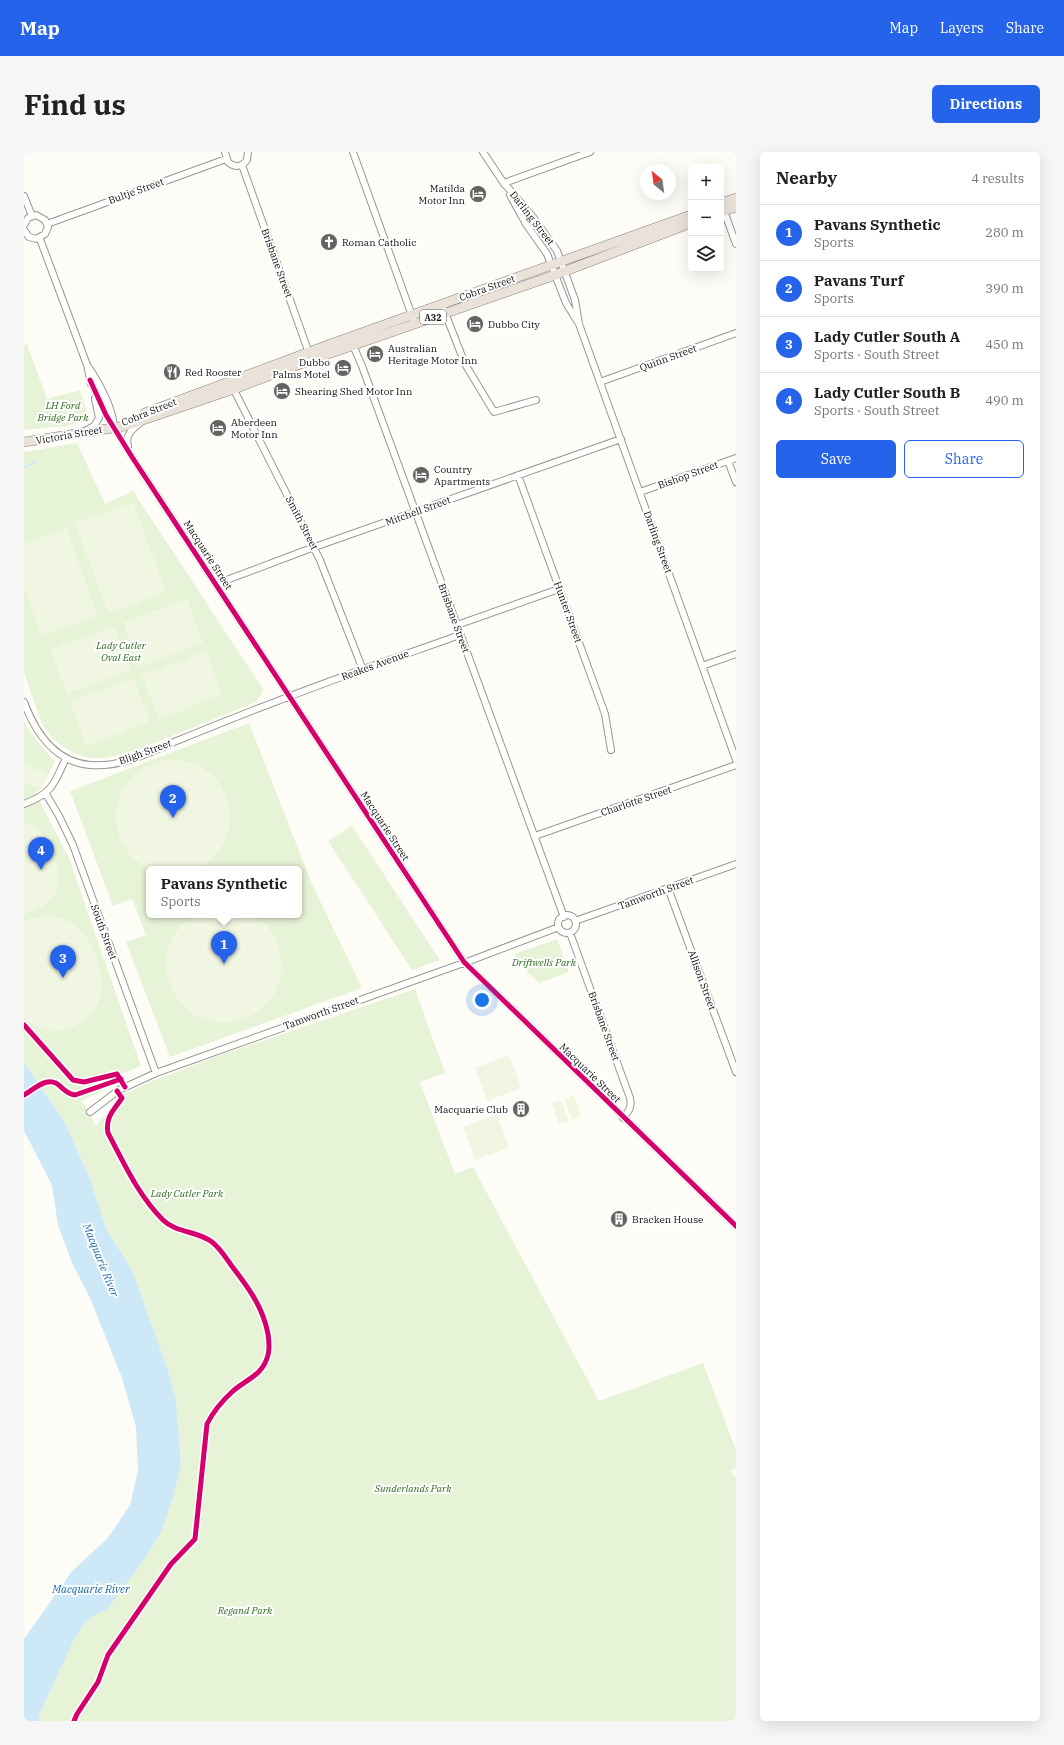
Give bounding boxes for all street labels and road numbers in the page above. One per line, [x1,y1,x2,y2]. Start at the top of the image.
street label: Bultje Street [106,175,166,207]
street label: Darling Street [507,188,558,248]
street label: Brisbane Street [258,227,296,300]
street label: Cobra Street [457,272,517,304]
road number: A32 [420,310,446,324]
street label: Quinn Street [638,342,699,374]
street label: Cobra Street [120,395,179,429]
street label: Victoria Street [35,423,104,447]
street label: Bishop Street [656,458,720,492]
street label: Mitchell Street [384,493,453,529]
street label: Smith Street [283,494,321,553]
street label: Darling Street [641,509,675,575]
street label: Macquarie Street [181,518,236,593]
street label: Hunter Street [551,580,585,645]
street label: Brisbane Street [435,582,473,655]
street label: Reakes Avenue [339,647,411,683]
street label: Bligh Street [117,736,173,768]
street label: Charlotte Street [599,783,674,819]
street label: Macquarie Street [358,789,413,864]
street label: Tamworth Street [617,873,696,913]
street label: South Street [88,903,120,962]
street label: Allison Street [685,948,719,1012]
street label: Brisbane Street [585,990,623,1063]
street label: Tamworth Street [282,993,361,1033]
street label: Macquarie Street [557,1040,624,1106]

